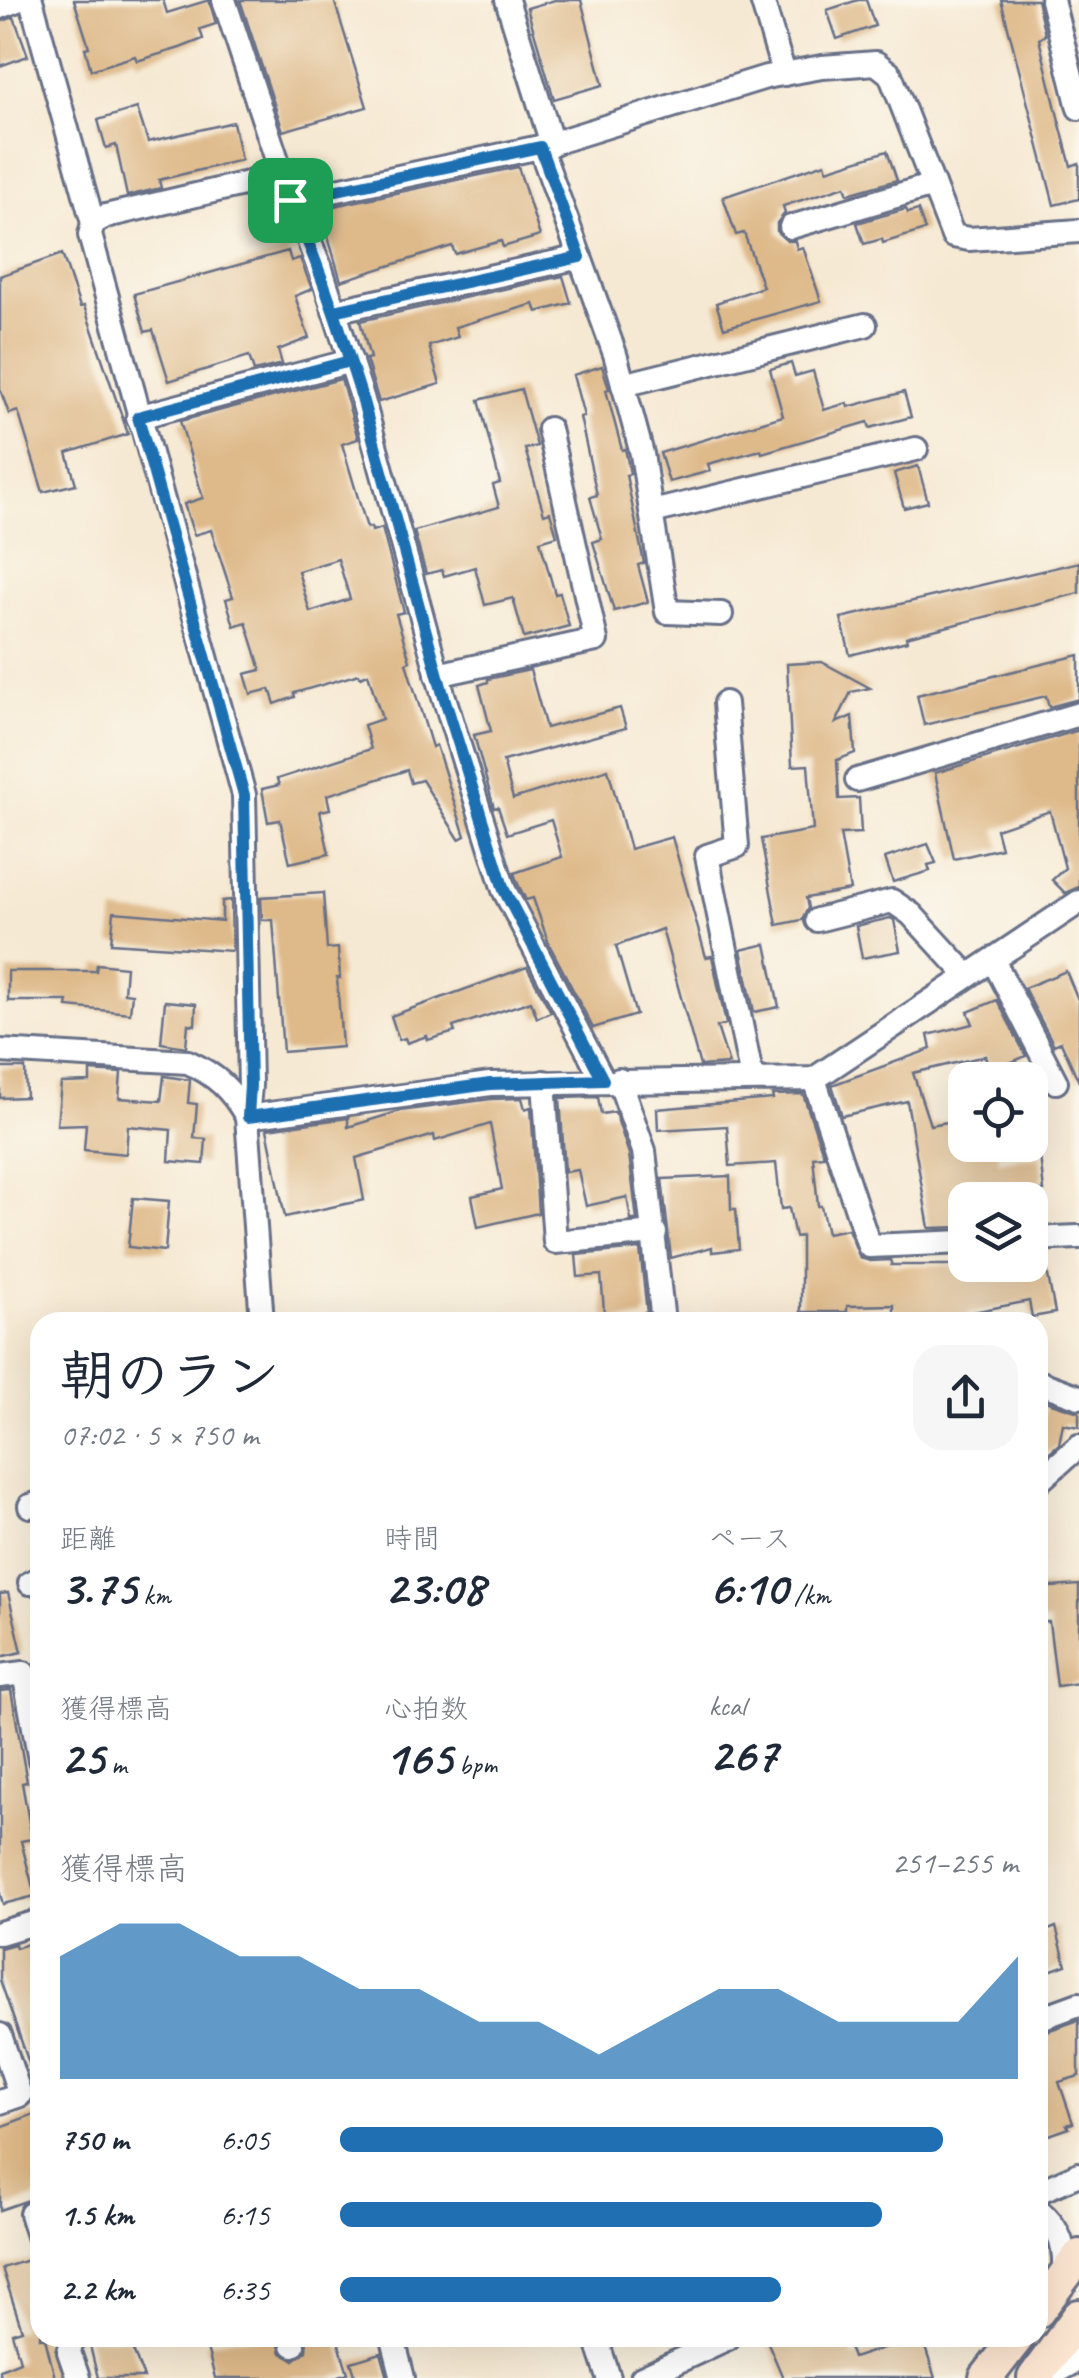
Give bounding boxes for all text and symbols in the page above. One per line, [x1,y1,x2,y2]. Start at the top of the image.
pin [248,158,333,243]
icon: arrive [263,173,318,228]
map controls [948,1062,1048,1282]
button: locate [948,1062,1048,1162]
button: layers [948,1182,1048,1282]
text: 朝のラン [60,1341,280,1411]
button: share [913,1345,1018,1450]
text: 07:02 · 5 × 750 m [60,1414,258,1455]
text: 距離 [60,1521,116,1556]
text: 時間 [384,1521,440,1556]
text: ペース [709,1521,791,1556]
text: 3.75 [60,1556,136,1619]
text: 23:08 [384,1556,484,1619]
text: 6:10 [709,1556,787,1619]
text: km [136,1577,171,1612]
text: /km [787,1577,830,1612]
text: kcal [709,1688,746,1723]
text: 獲得標高 [60,1691,172,1726]
text: 心拍数 [384,1691,468,1726]
text: 267 [709,1723,777,1786]
text: 25 [60,1726,104,1789]
text: 165 [384,1726,452,1789]
text: m [104,1747,127,1782]
text: bpm [452,1747,497,1782]
text: 251–255 m [892,1842,1018,1883]
text: 獲得標高 [60,1848,188,1889]
text: 750 m [60,2119,129,2160]
text: 6:05 [220,2119,270,2160]
text: 1.5 km [60,2194,134,2235]
text: 6:15 [220,2194,270,2235]
text: 2.2 km [60,2269,134,2310]
text: 6:35 [220,2269,270,2310]

